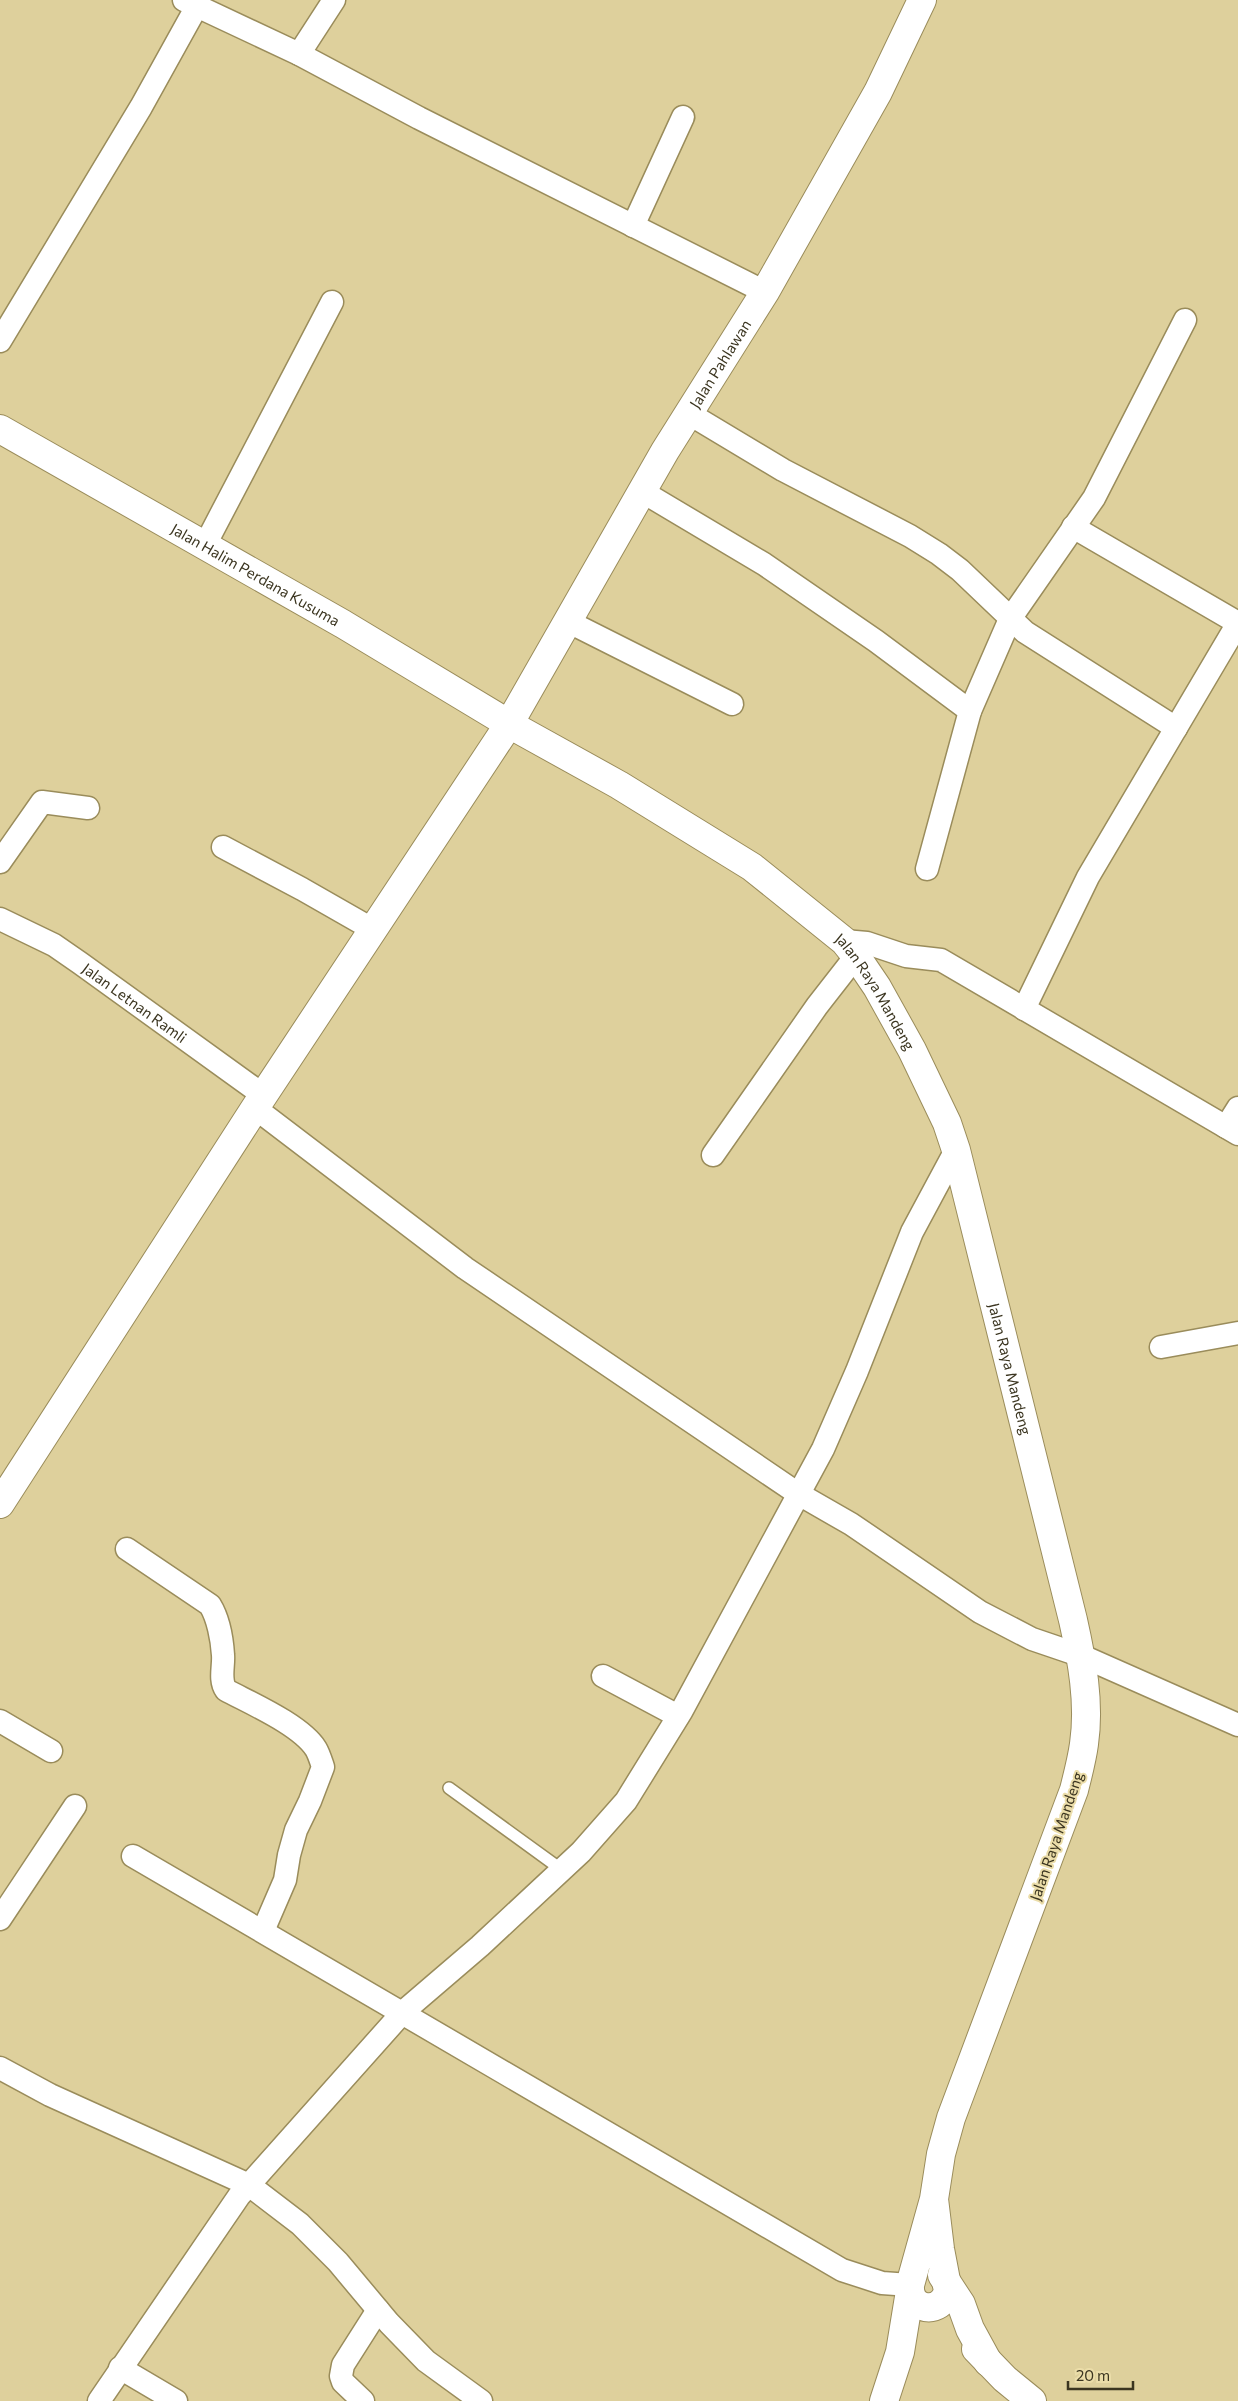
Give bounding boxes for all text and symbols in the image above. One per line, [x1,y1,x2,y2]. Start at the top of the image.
street label: Jalan Pahlawan [685,316,754,411]
street label: Jalan Halim Perdana Kusuma [168,519,343,629]
street label: Jalan Raya Mandeng [832,929,919,1053]
street label: Jalan Letnan Ramli [79,959,190,1046]
street label: Jalan Raya Mandeng [985,1301,1036,1437]
street label: Jalan Raya Mandeng [1025,1769,1087,1903]
scale bar [1068,2358,1133,2390]
text: 20 m [1076,2366,1110,2384]

